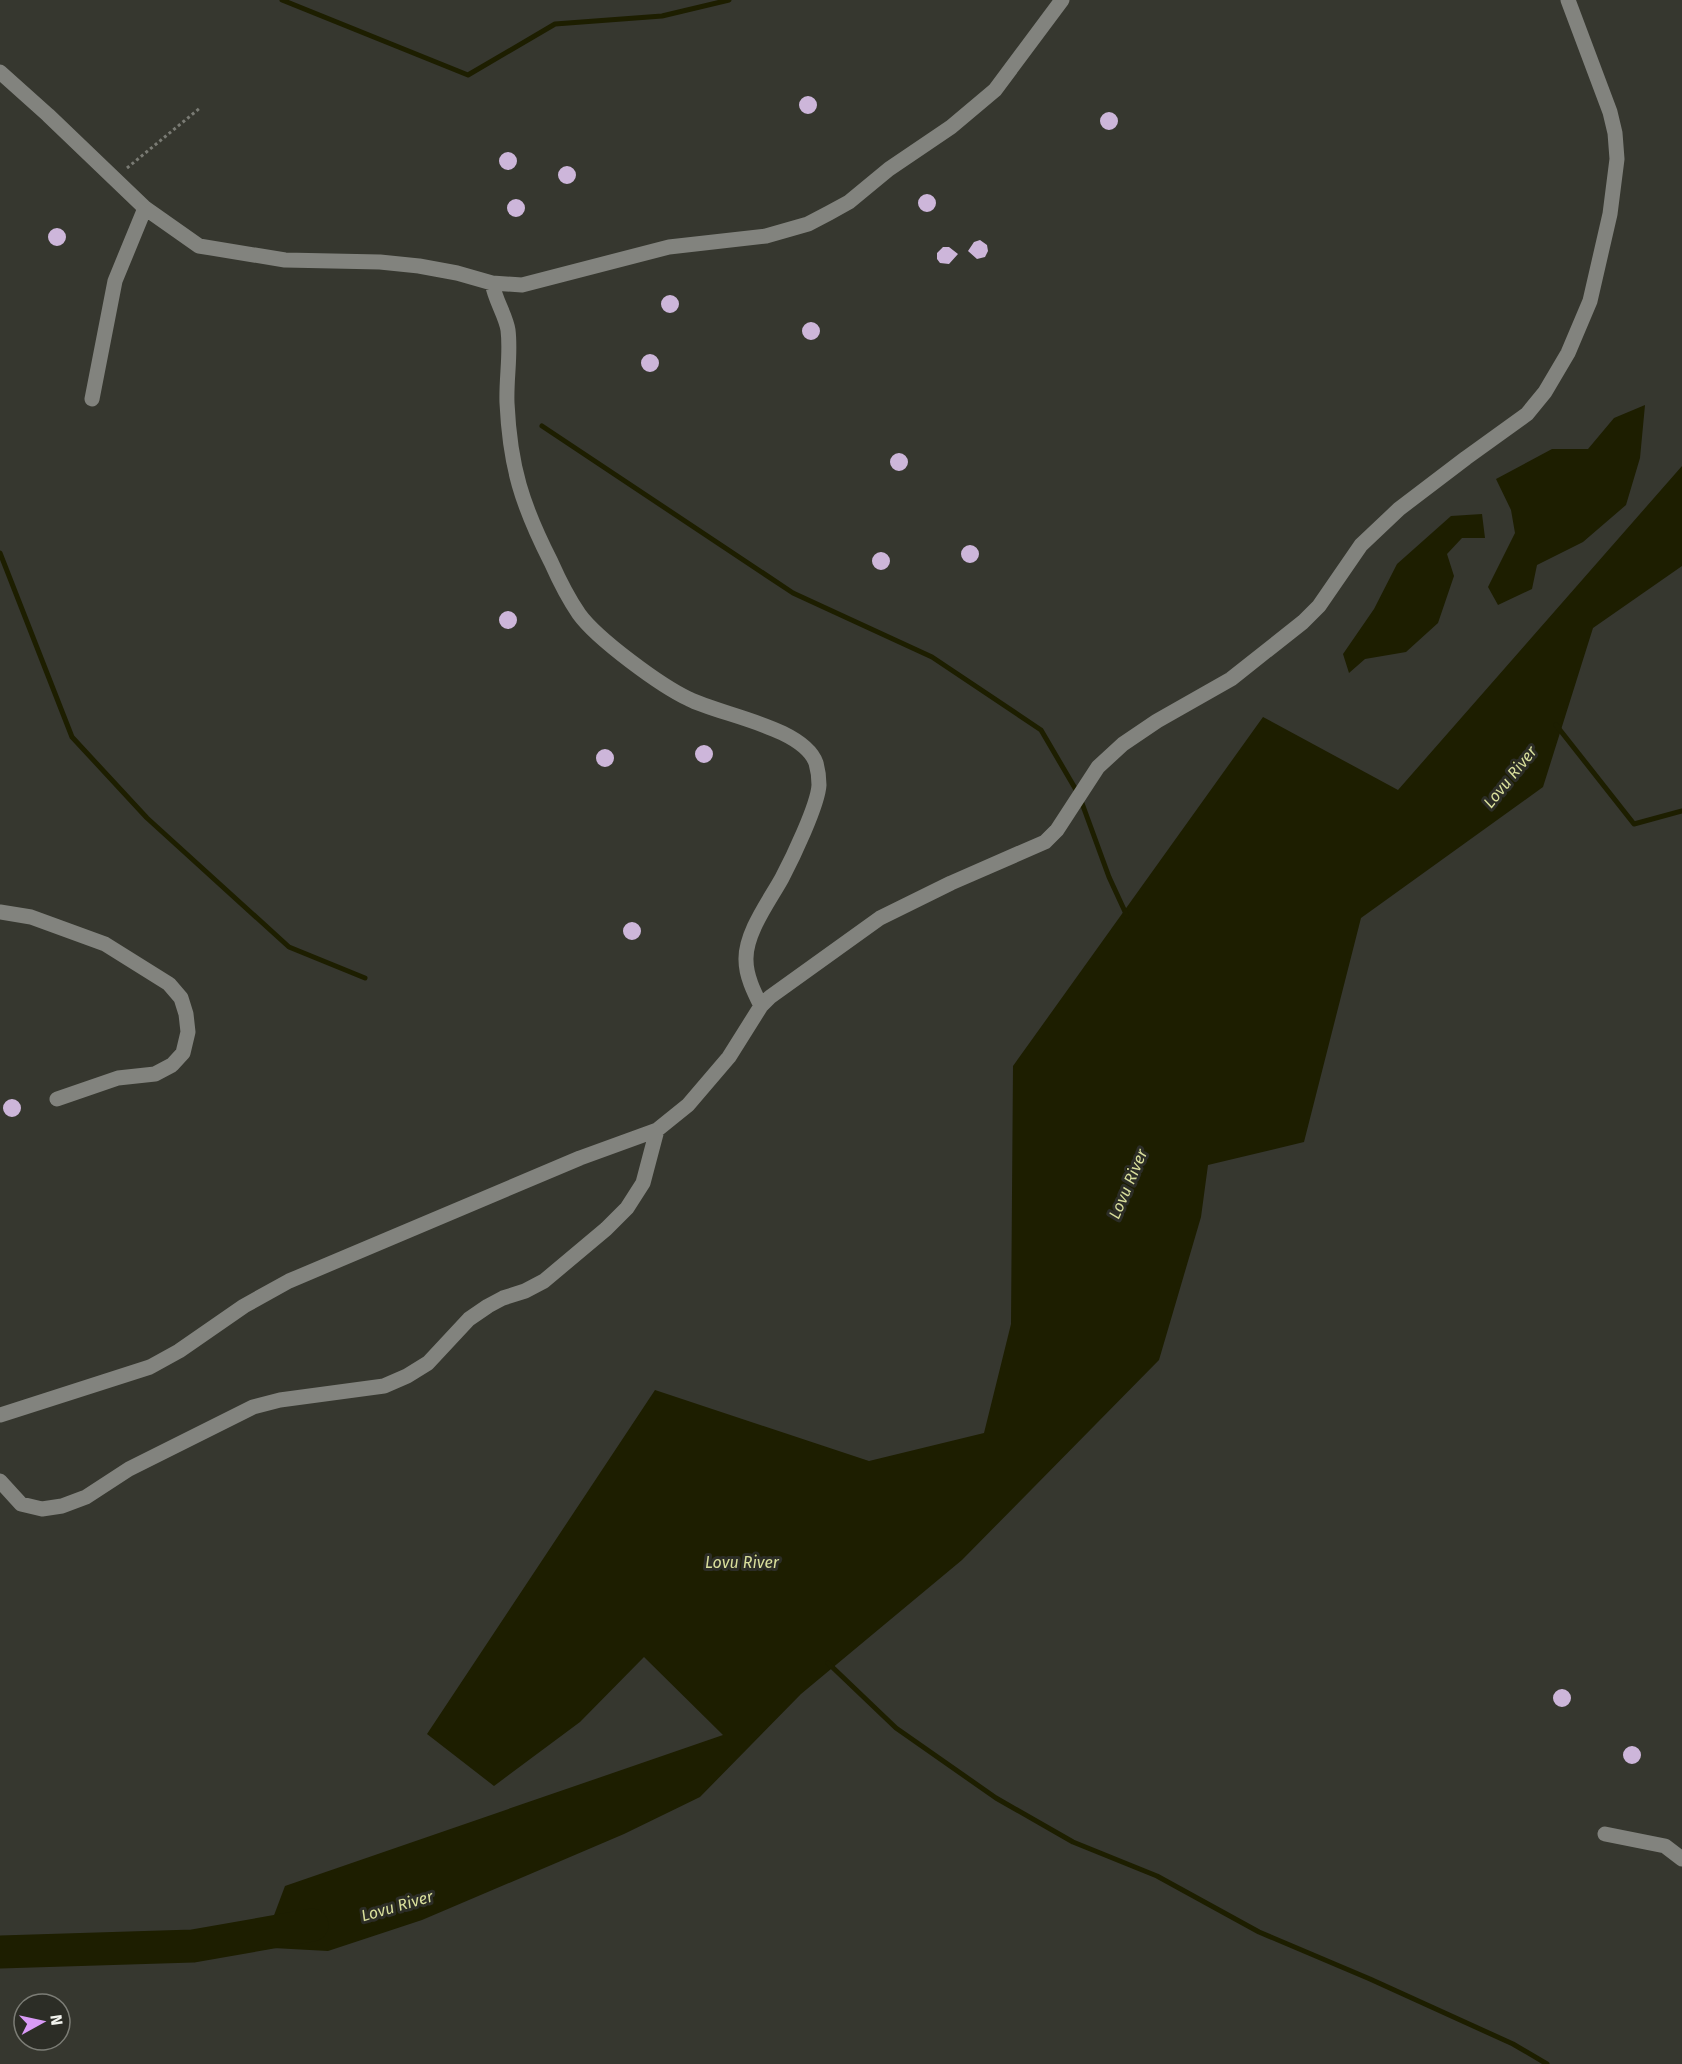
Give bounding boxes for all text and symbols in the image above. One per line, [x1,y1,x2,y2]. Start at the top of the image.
water label: Lovu River [1479,742,1541,812]
water label: Lovu River [1105,1145,1152,1222]
water label: Lovu River [705,1553,780,1572]
water label: Lovu River [359,1886,436,1925]
north arrow [12,1992,72,2052]
text: N [46,2013,67,2027]

